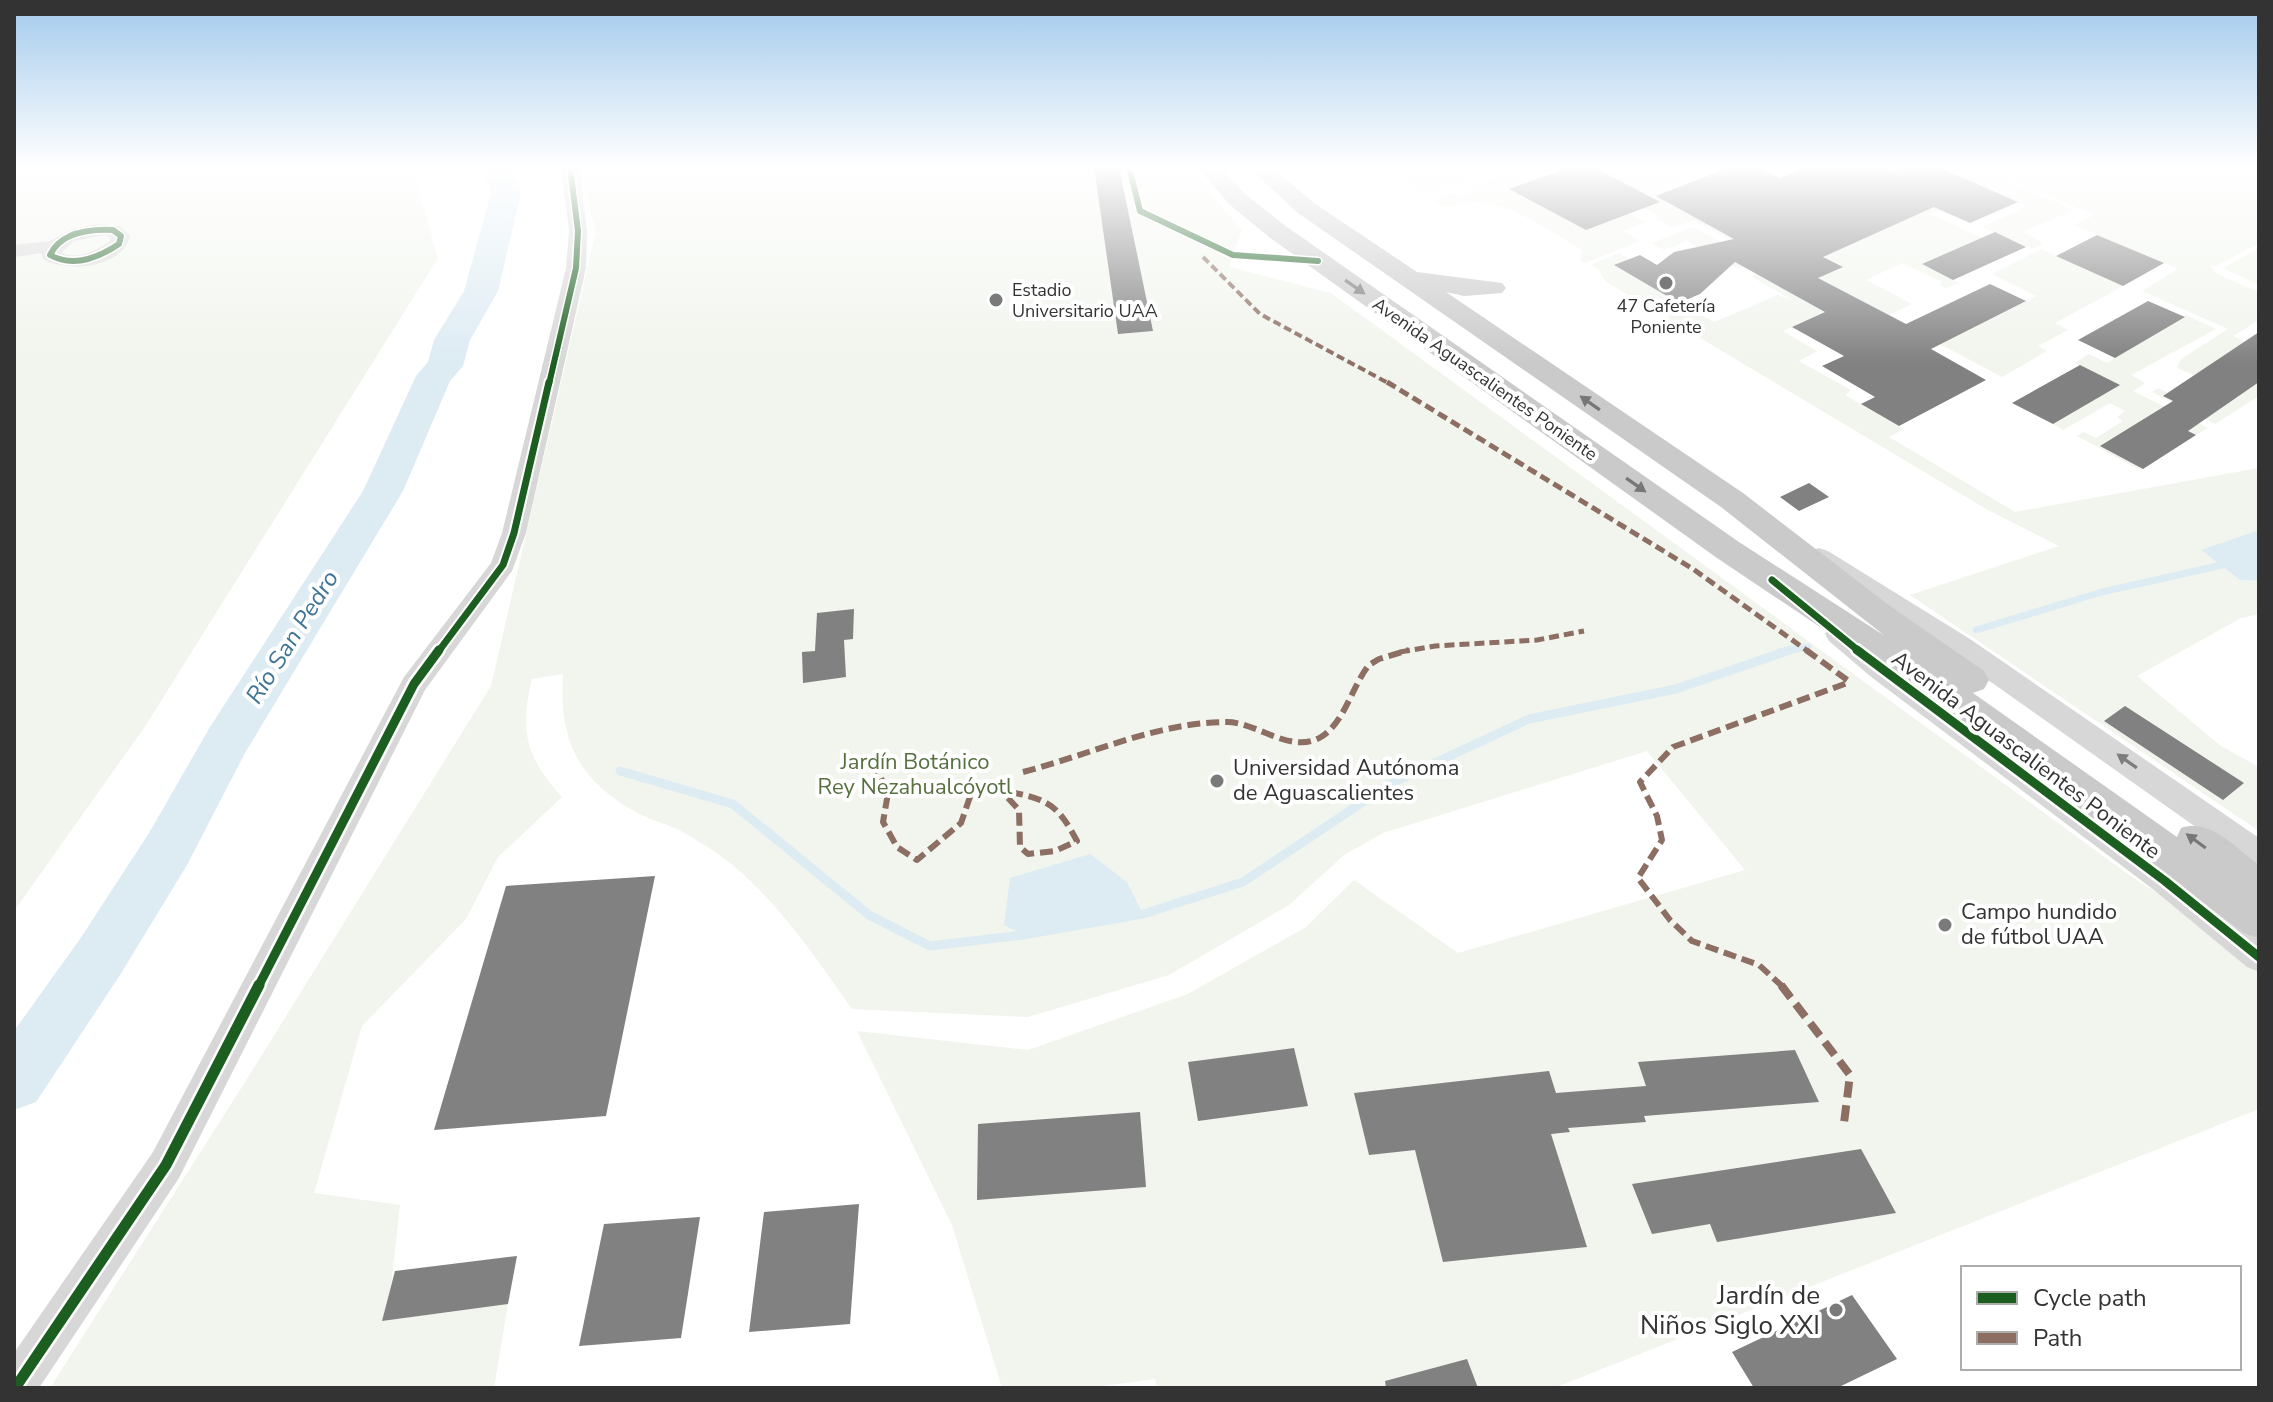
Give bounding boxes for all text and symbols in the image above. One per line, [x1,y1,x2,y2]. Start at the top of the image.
marker: 47 Cafetería Poniente [1657,274,1675,292]
place label: Estadio Universitario UAA [1012,278,1158,323]
one-way arrow [1344,279,1365,294]
marker: Estadio Universitario UAA [987,291,1005,309]
street label: Avenida Aguascalientes Poniente [1368,292,1602,466]
place label: 47 Cafetería Poniente [1617,294,1715,339]
one-way arrow [1580,396,1601,411]
one-way arrow [1625,477,1646,492]
water label: Río San Pedro [238,564,346,710]
street label: Avenida Aguascalientes Poniente [1885,644,2167,866]
park label: Jardín Botánico Rey Nezahualcóyotl [817,747,1013,802]
place label: Universidad Autónoma de Aguascalientes [1233,753,1459,808]
one-way arrow [2116,754,2137,769]
marker: Universidad Autónoma de Aguascalientes [1208,772,1226,790]
one-way arrow [2186,834,2207,850]
place label: Campo hundido de fútbol UAA [1961,897,2117,952]
marker: Campo hundido de fútbol UAA [1936,916,1954,934]
legend [1961,1266,2241,1370]
place label: Jardín de Niños Siglo XXI [1640,1278,1820,1343]
text: Cycle path [2033,1282,2147,1314]
marker: Jardín de Niños Siglo XXI [1827,1301,1845,1319]
text: Path [2033,1322,2082,1354]

